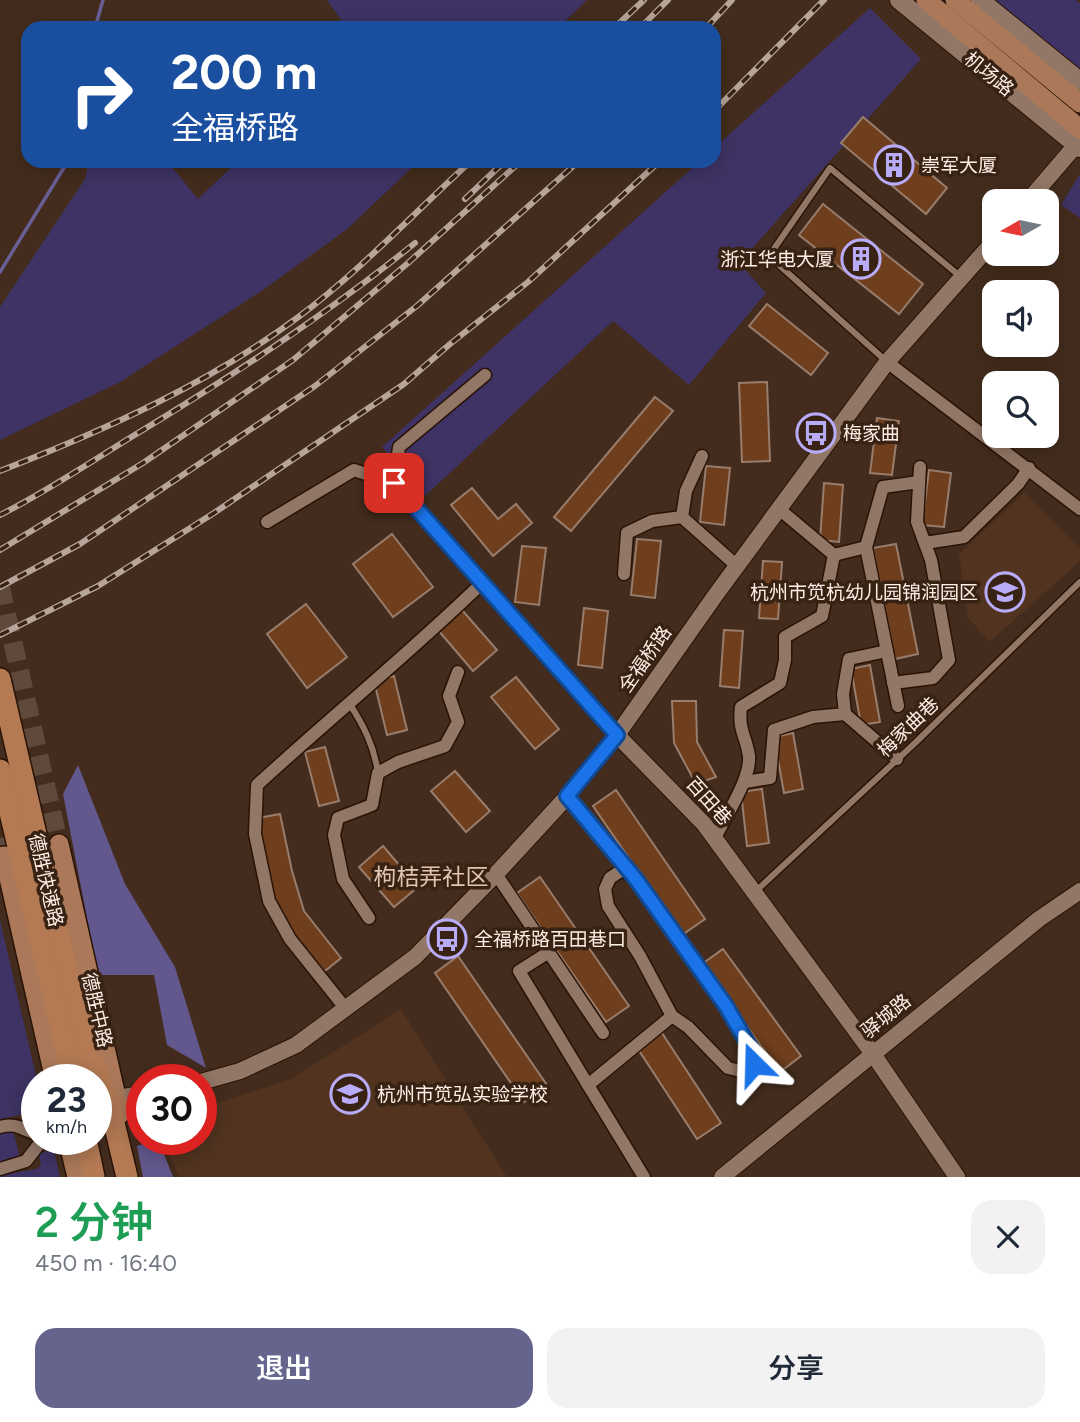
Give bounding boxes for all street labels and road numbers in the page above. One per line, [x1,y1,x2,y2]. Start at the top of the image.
street label: 机场路 [960,47,1018,101]
street label: 全福桥路 [614,621,676,697]
street label: 梅家曲巷 [873,692,943,762]
street label: 百田巷 [681,772,737,830]
street label: 德胜快速路 [24,831,68,929]
street label: 德胜中路 [77,970,117,1050]
street label: 驿城路 [857,989,915,1043]

